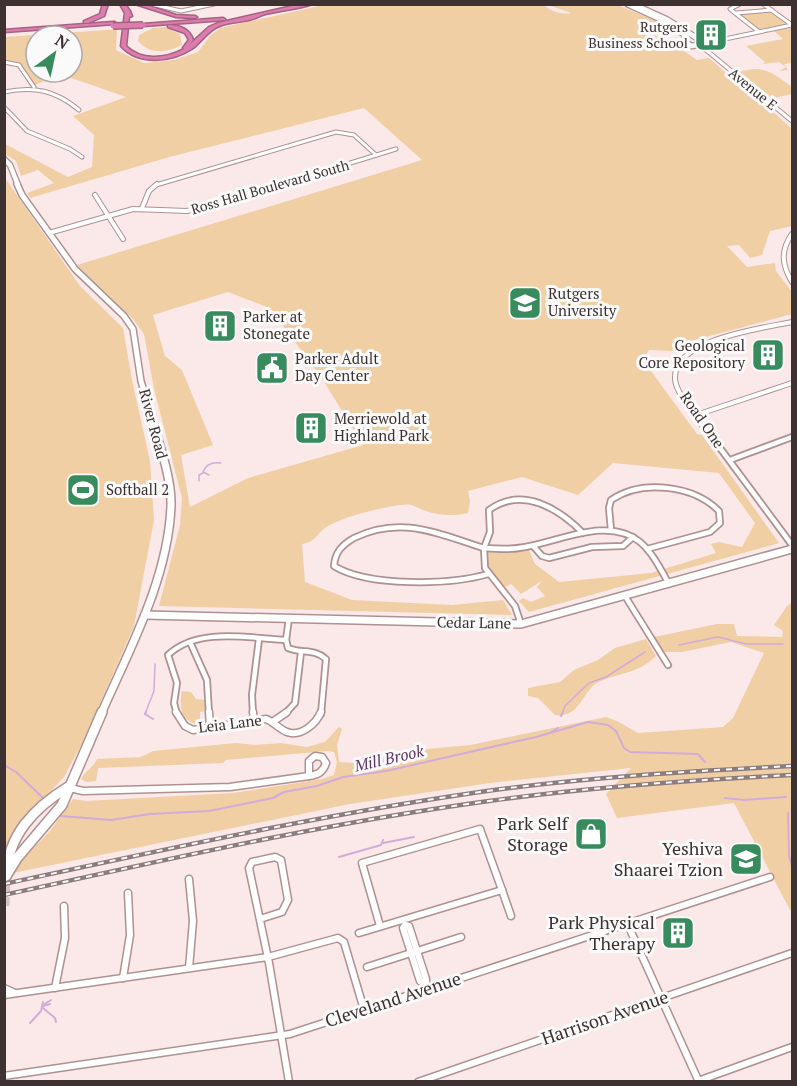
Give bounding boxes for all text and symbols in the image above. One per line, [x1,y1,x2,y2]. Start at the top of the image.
place label: Rutgers Business School [588,17,688,52]
building icon: Rutgers Business School [693,17,729,53]
north arrow [24,24,84,84]
text: N [51,29,73,54]
street label: Avenue E [725,63,782,114]
street label: Ross Hall Boulevard South [189,155,351,218]
place label: Rutgers University [548,283,617,320]
school or university icon: Rutgers University [507,285,543,321]
place label: Parker at Stonegate [243,306,310,343]
building icon: Parker at Stonegate [202,308,238,344]
place label: Geological Core Repository [638,335,745,372]
building icon: Geological Core Repository [750,337,786,373]
place label: Parker Adult Day Center [295,348,379,385]
public building icon: Parker Adult Day Center [254,350,290,386]
street label: River Road [135,386,173,461]
street label: Road One [676,387,730,452]
place label: Merriewold at Highland Park [334,408,429,445]
building icon: Merriewold at Highland Park [293,410,329,446]
sports icon: Softball 2 [65,472,101,508]
place label: Softball 2 [106,479,169,499]
street label: Cedar Lane [437,611,511,633]
street label: Leia Lane [197,709,263,737]
water label: Mill Brook [351,739,426,777]
place label: Park Self Storage [497,811,570,856]
shop icon: Park Self Storage [573,816,609,852]
place label: Yeshiva Shaarei Tzion [614,836,723,881]
school or university icon: Yeshiva Shaarei Tzion [728,841,764,877]
place label: Park Physical Therapy [548,910,656,955]
building icon: Park Physical Therapy [660,915,696,951]
street label: Cleveland Avenue [322,966,464,1032]
street label: Harrison Avenue [538,984,671,1050]

